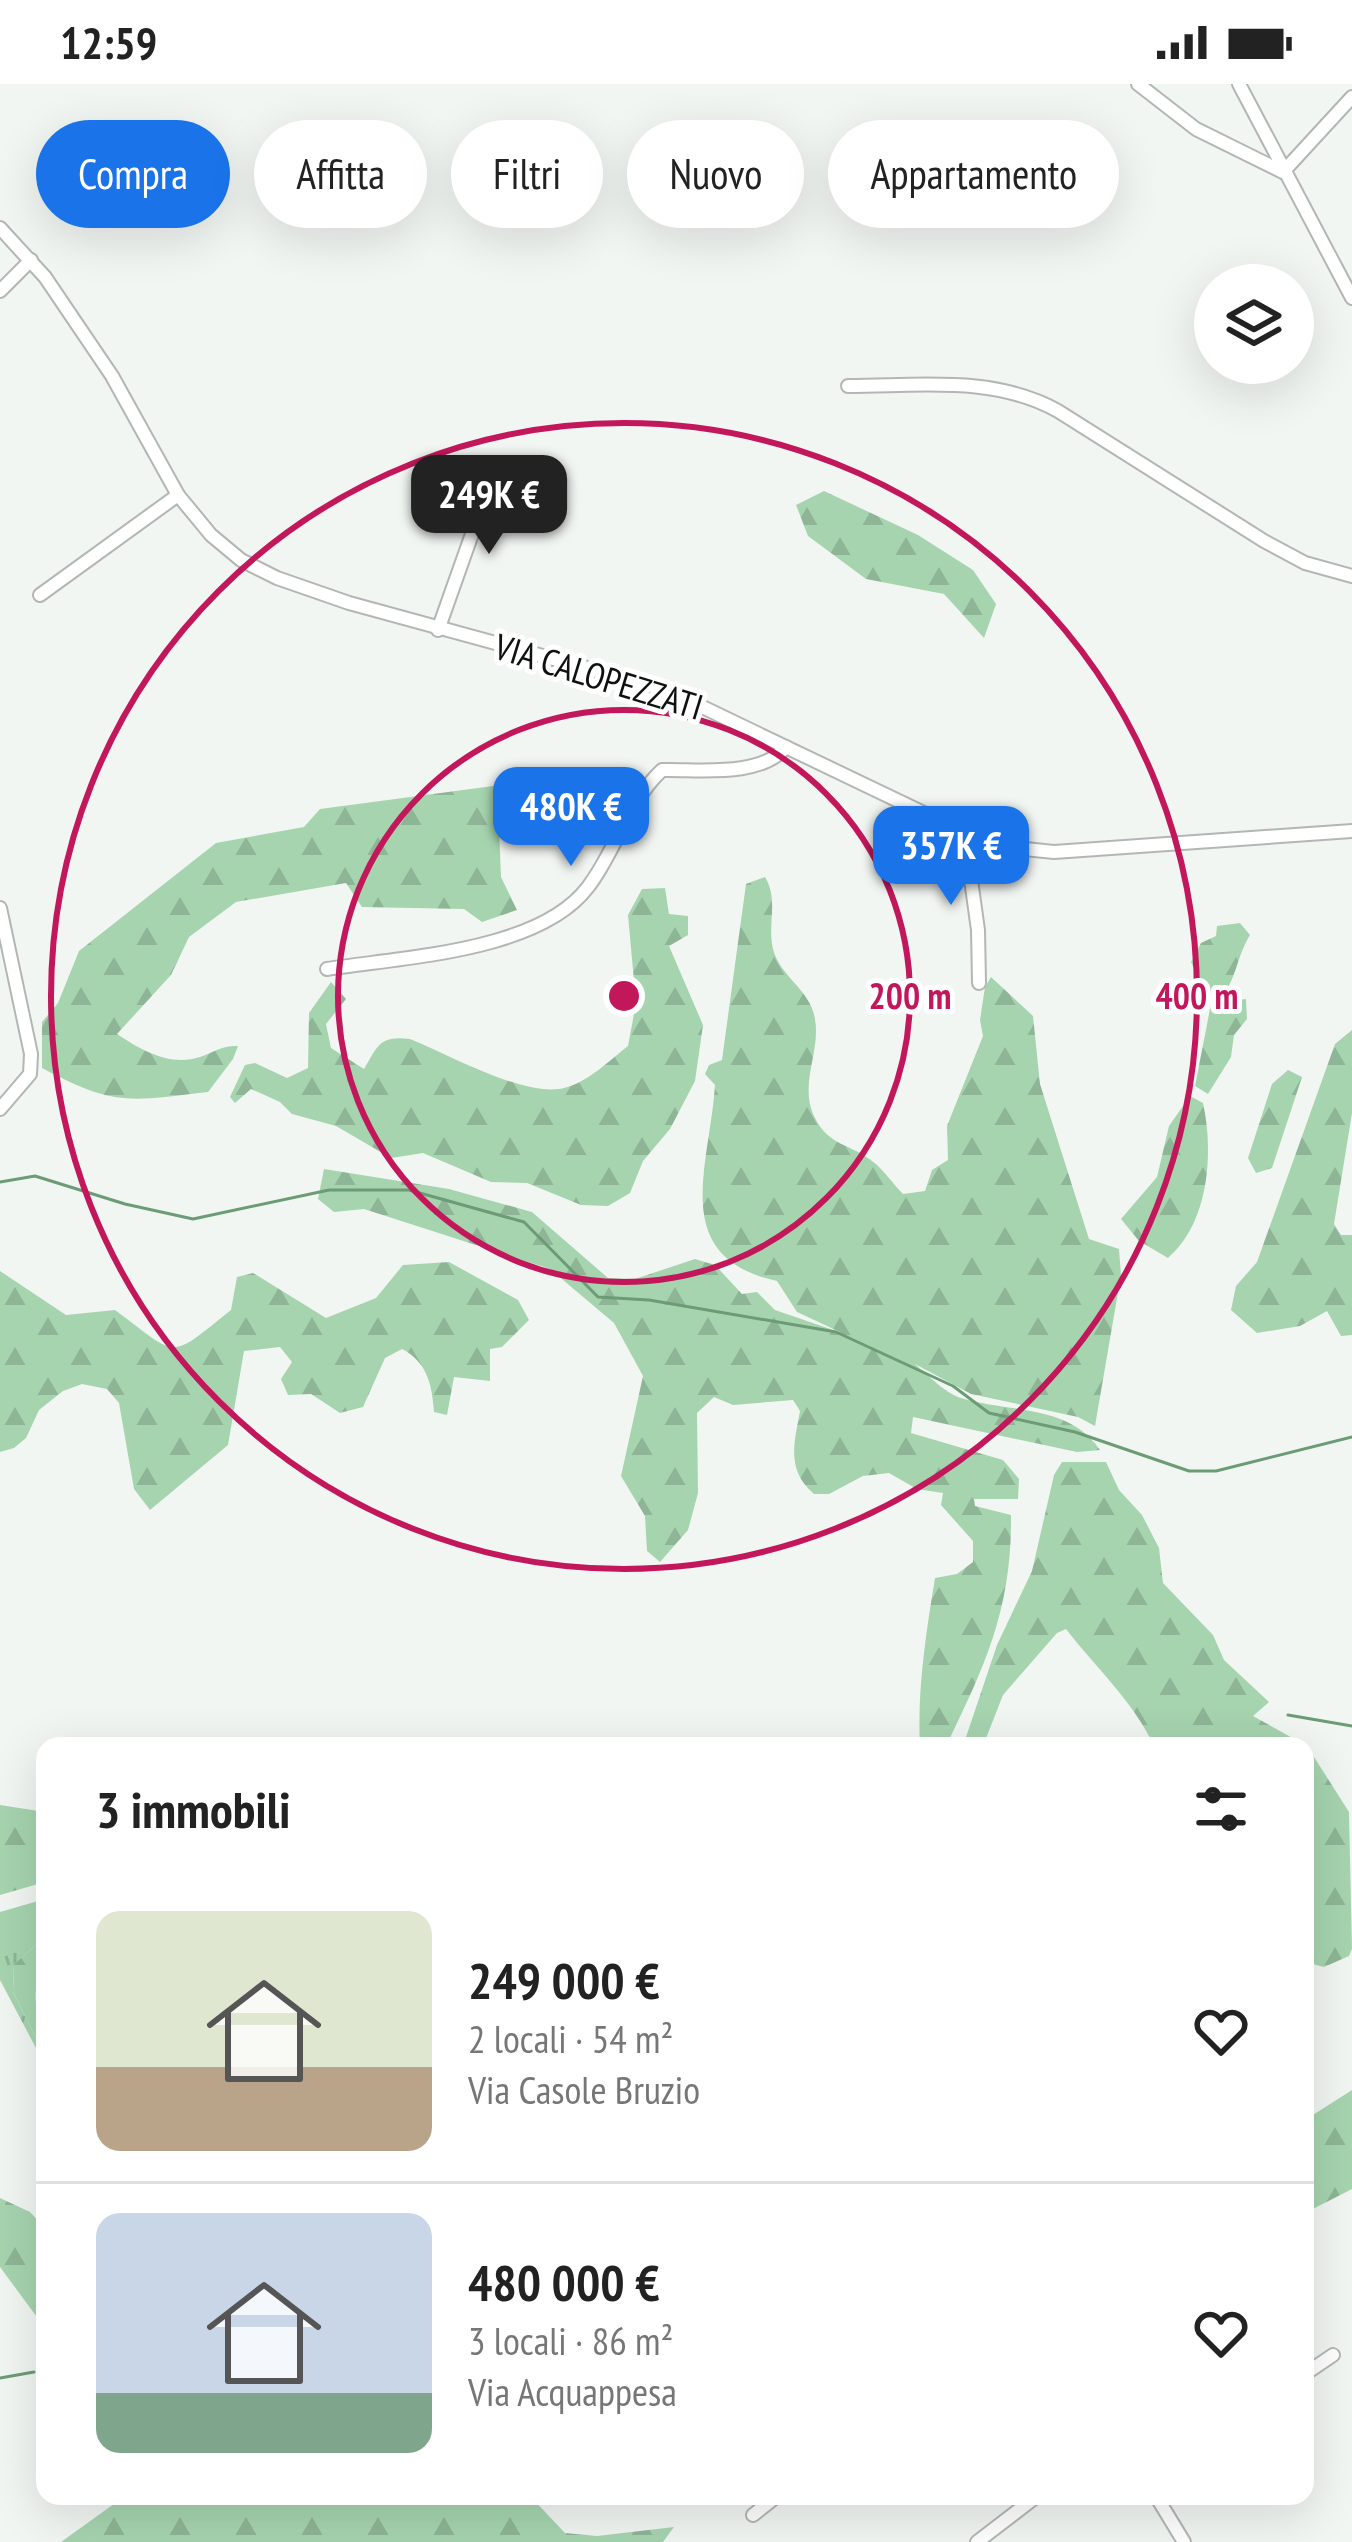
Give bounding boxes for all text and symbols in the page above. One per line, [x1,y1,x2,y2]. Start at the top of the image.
text: 12:59 [60,13,157,71]
chip: Compra [36,120,230,228]
chip: Affitta [254,120,427,228]
chip: Filtri [451,120,603,228]
chip: Nuovo [627,120,804,228]
chip: Appartamento [828,120,1119,228]
map controls [1194,264,1314,384]
button: layers [1194,264,1314,384]
pin: 249K € [391,455,587,557]
text: 249K € [438,468,540,519]
street label: VIA CALOPEZZATI [488,622,709,730]
pin: 480K € [473,767,669,869]
text: 480K € [520,780,622,831]
pin: 357K € [853,806,1049,908]
text: 357K € [900,819,1002,870]
text: 200 m [869,972,951,1019]
text: 400 m [1156,972,1238,1019]
centre of rings [603,975,645,1017]
text: 3 immobili [96,1776,291,1842]
icon: filters [1188,1776,1254,1842]
text: 249 000 € [468,1947,660,2013]
icon: home [192,1959,336,2103]
icon: heart [1188,1998,1254,2064]
text: 2 locali · 54 m² [468,2013,673,2064]
text: Via Casole Bruzio [468,2064,700,2115]
text: 480 000 € [468,2249,660,2315]
icon: home [192,2261,336,2405]
icon: heart [1188,2300,1254,2366]
text: 3 locali · 86 m² [468,2315,673,2366]
text: Via Acquappesa [468,2366,677,2417]

